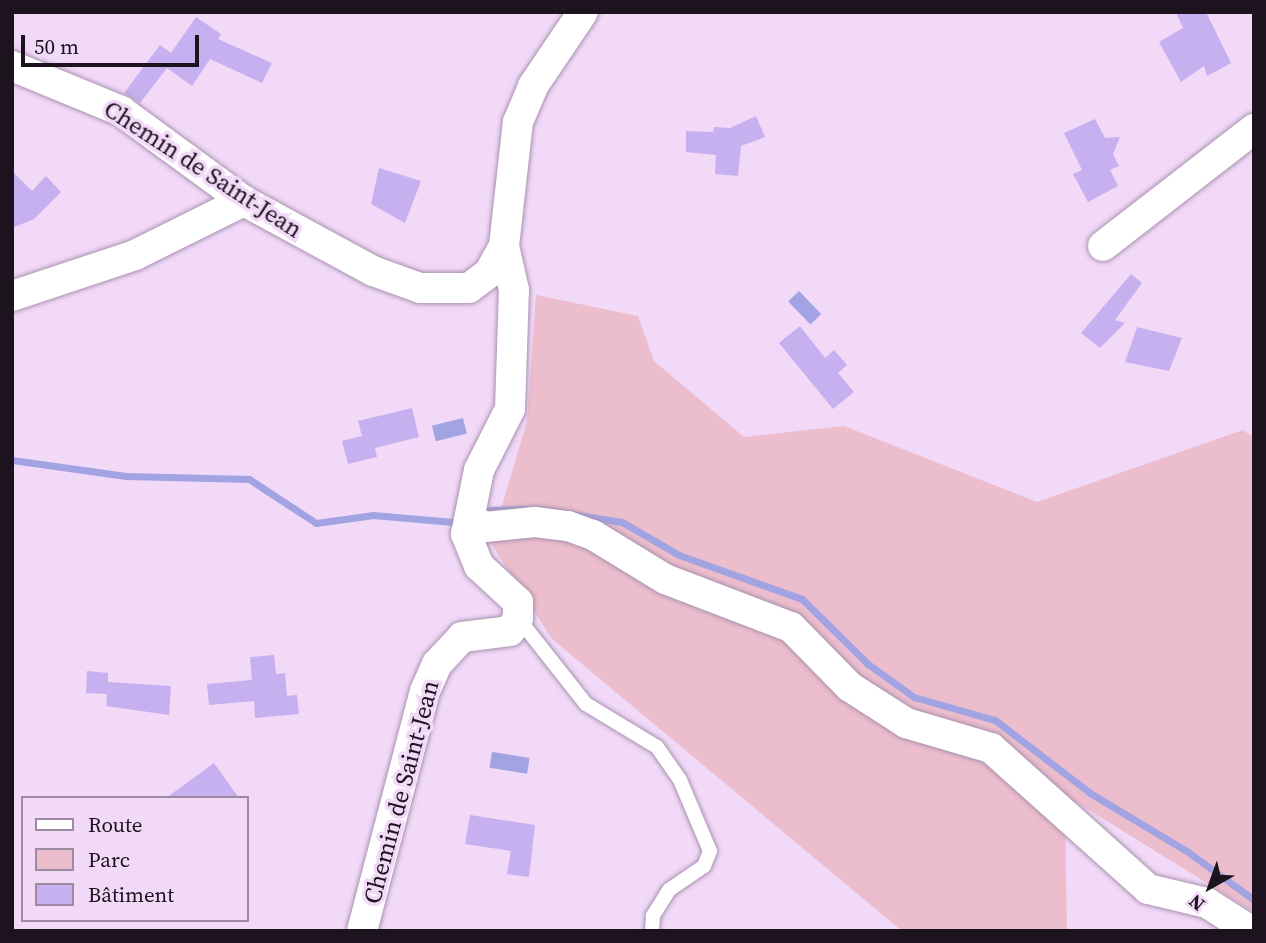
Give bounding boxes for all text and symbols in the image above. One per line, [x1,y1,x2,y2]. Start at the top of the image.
scale bar [24,21,203,65]
text: 50 m [34,32,79,61]
street label: Chemin de Saint-Jean [99,94,307,244]
street label: Chemin de Saint-Jean [357,677,445,907]
legend [21,796,248,922]
text: Route [88,810,143,839]
text: Parc [88,845,130,874]
north arrow [1175,852,1245,922]
text: Bâtiment [88,880,174,909]
text: N [1183,889,1210,917]

